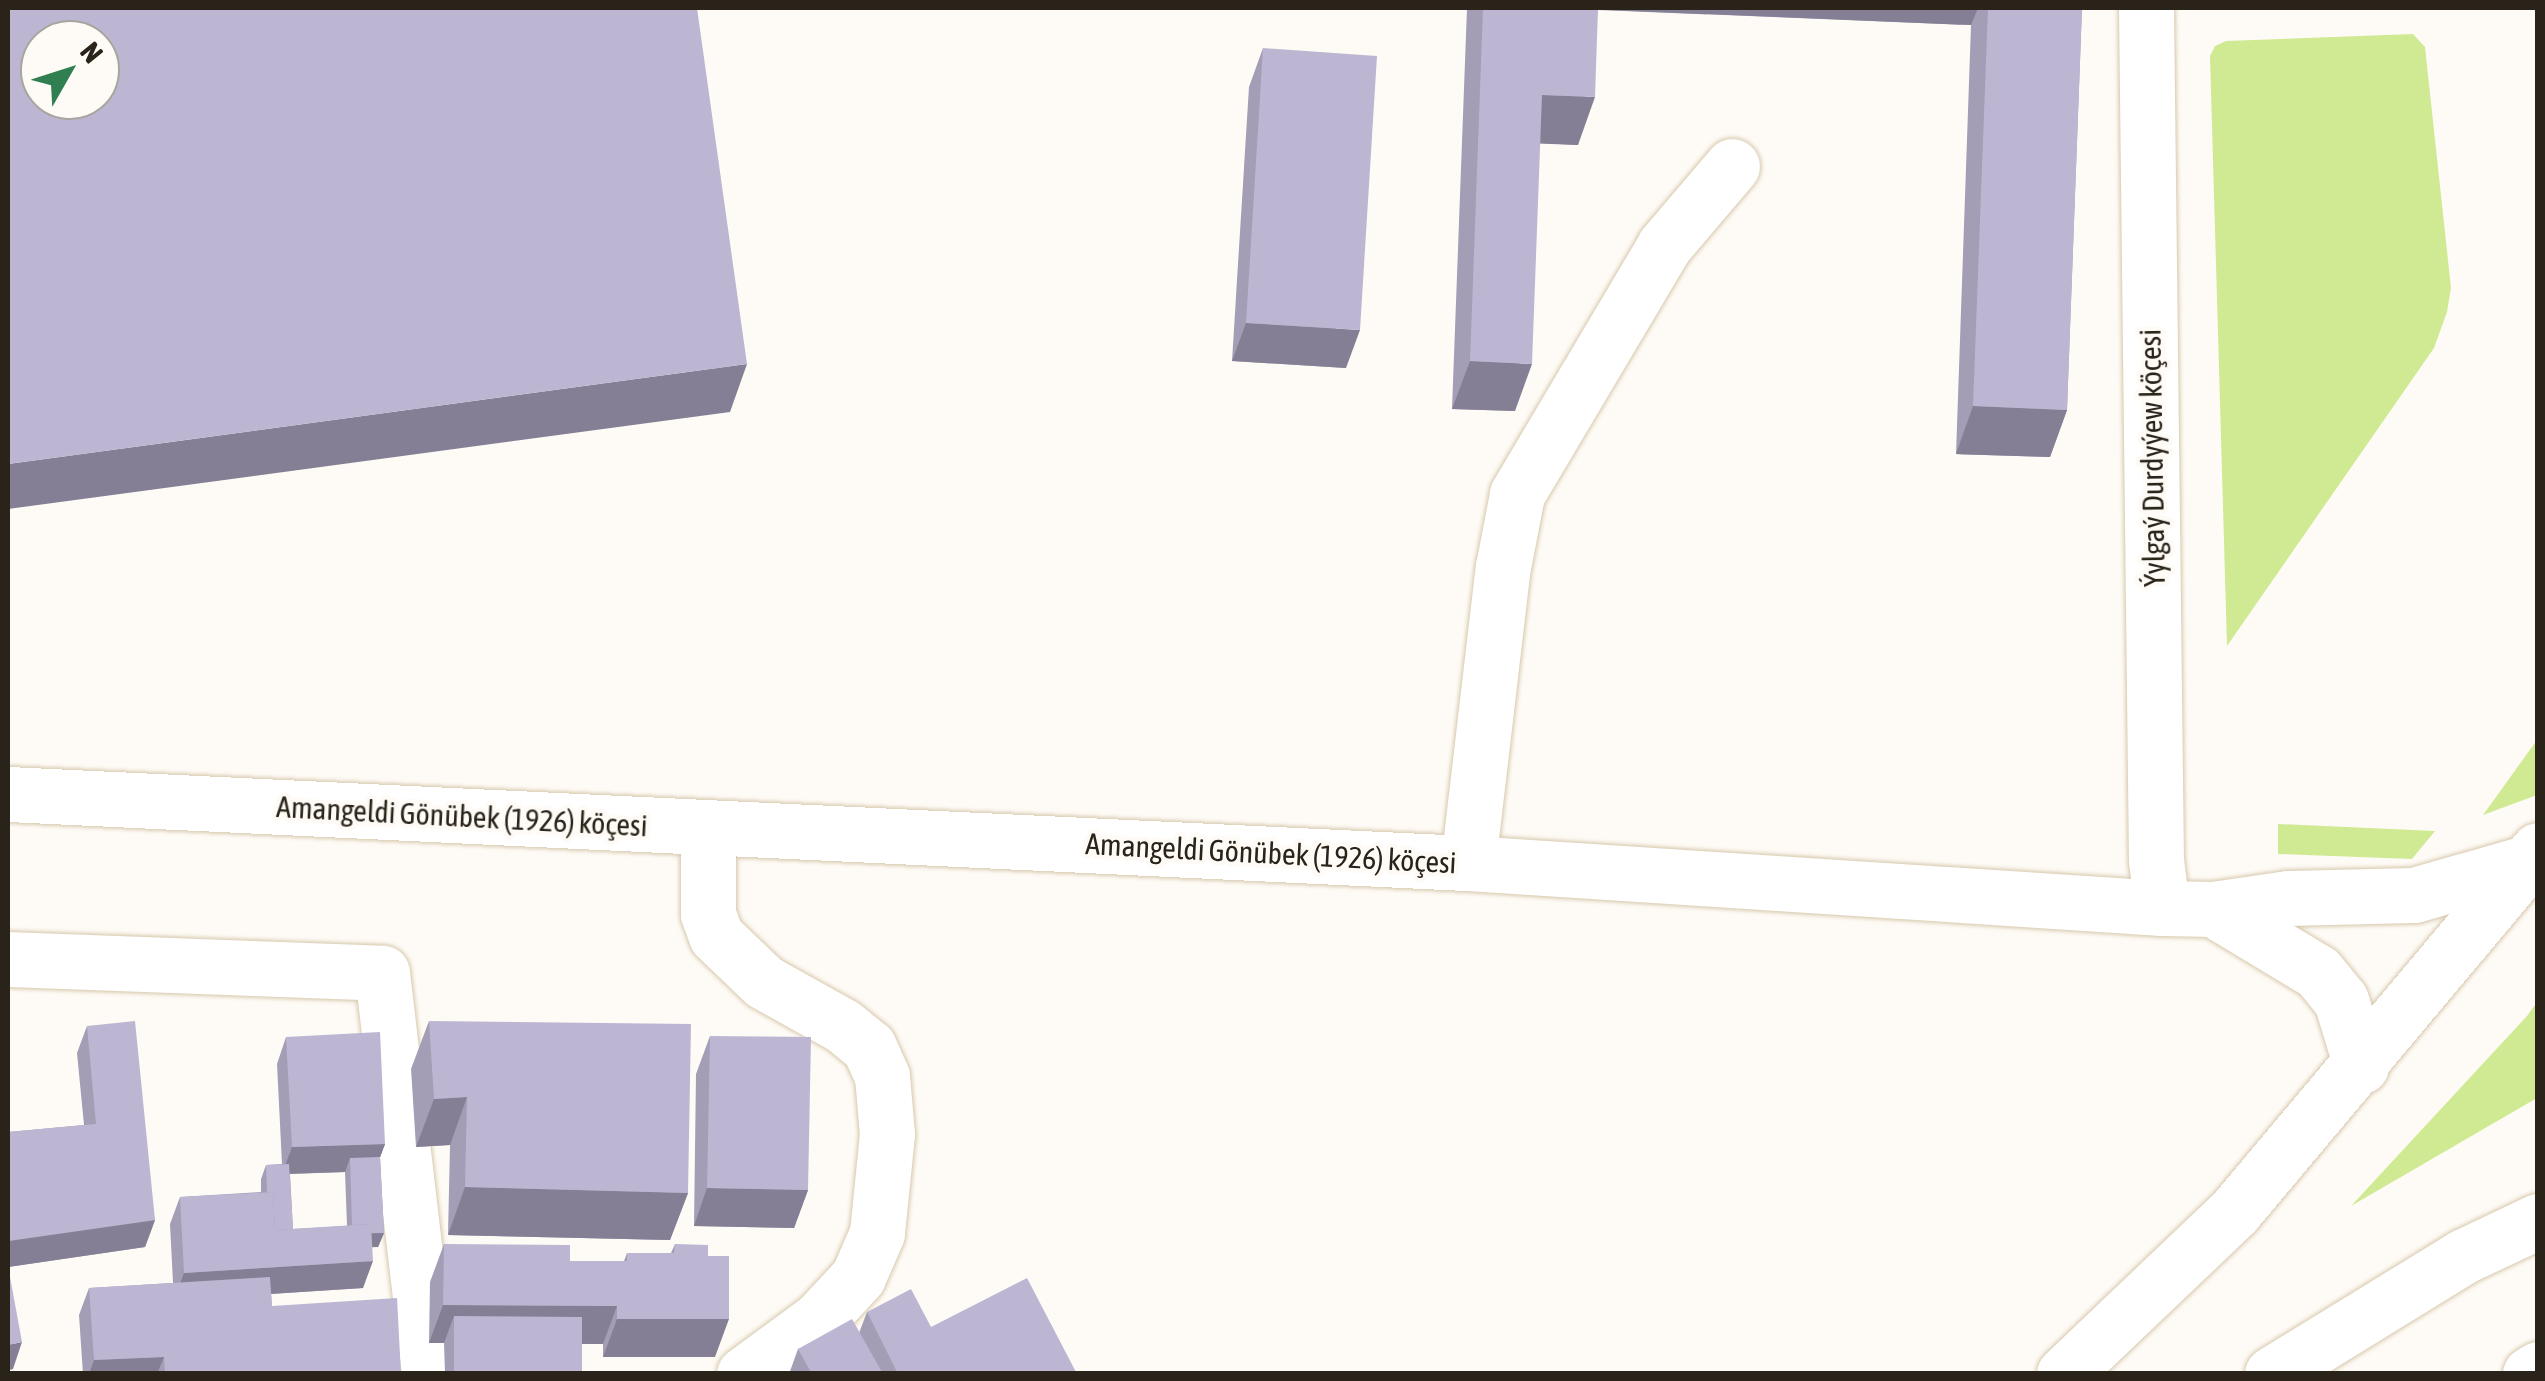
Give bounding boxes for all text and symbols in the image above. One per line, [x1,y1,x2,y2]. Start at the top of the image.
north arrow [20,20,120,120]
text: N [74,36,109,69]
street label: Ýylgaý Durdyýew köçesi [2132,329,2172,587]
street label: Amangeldi Gönübek (1926) köçesi [276,788,648,844]
street label: Amangeldi Gönübek (1926) köçesi [1085,825,1457,881]

